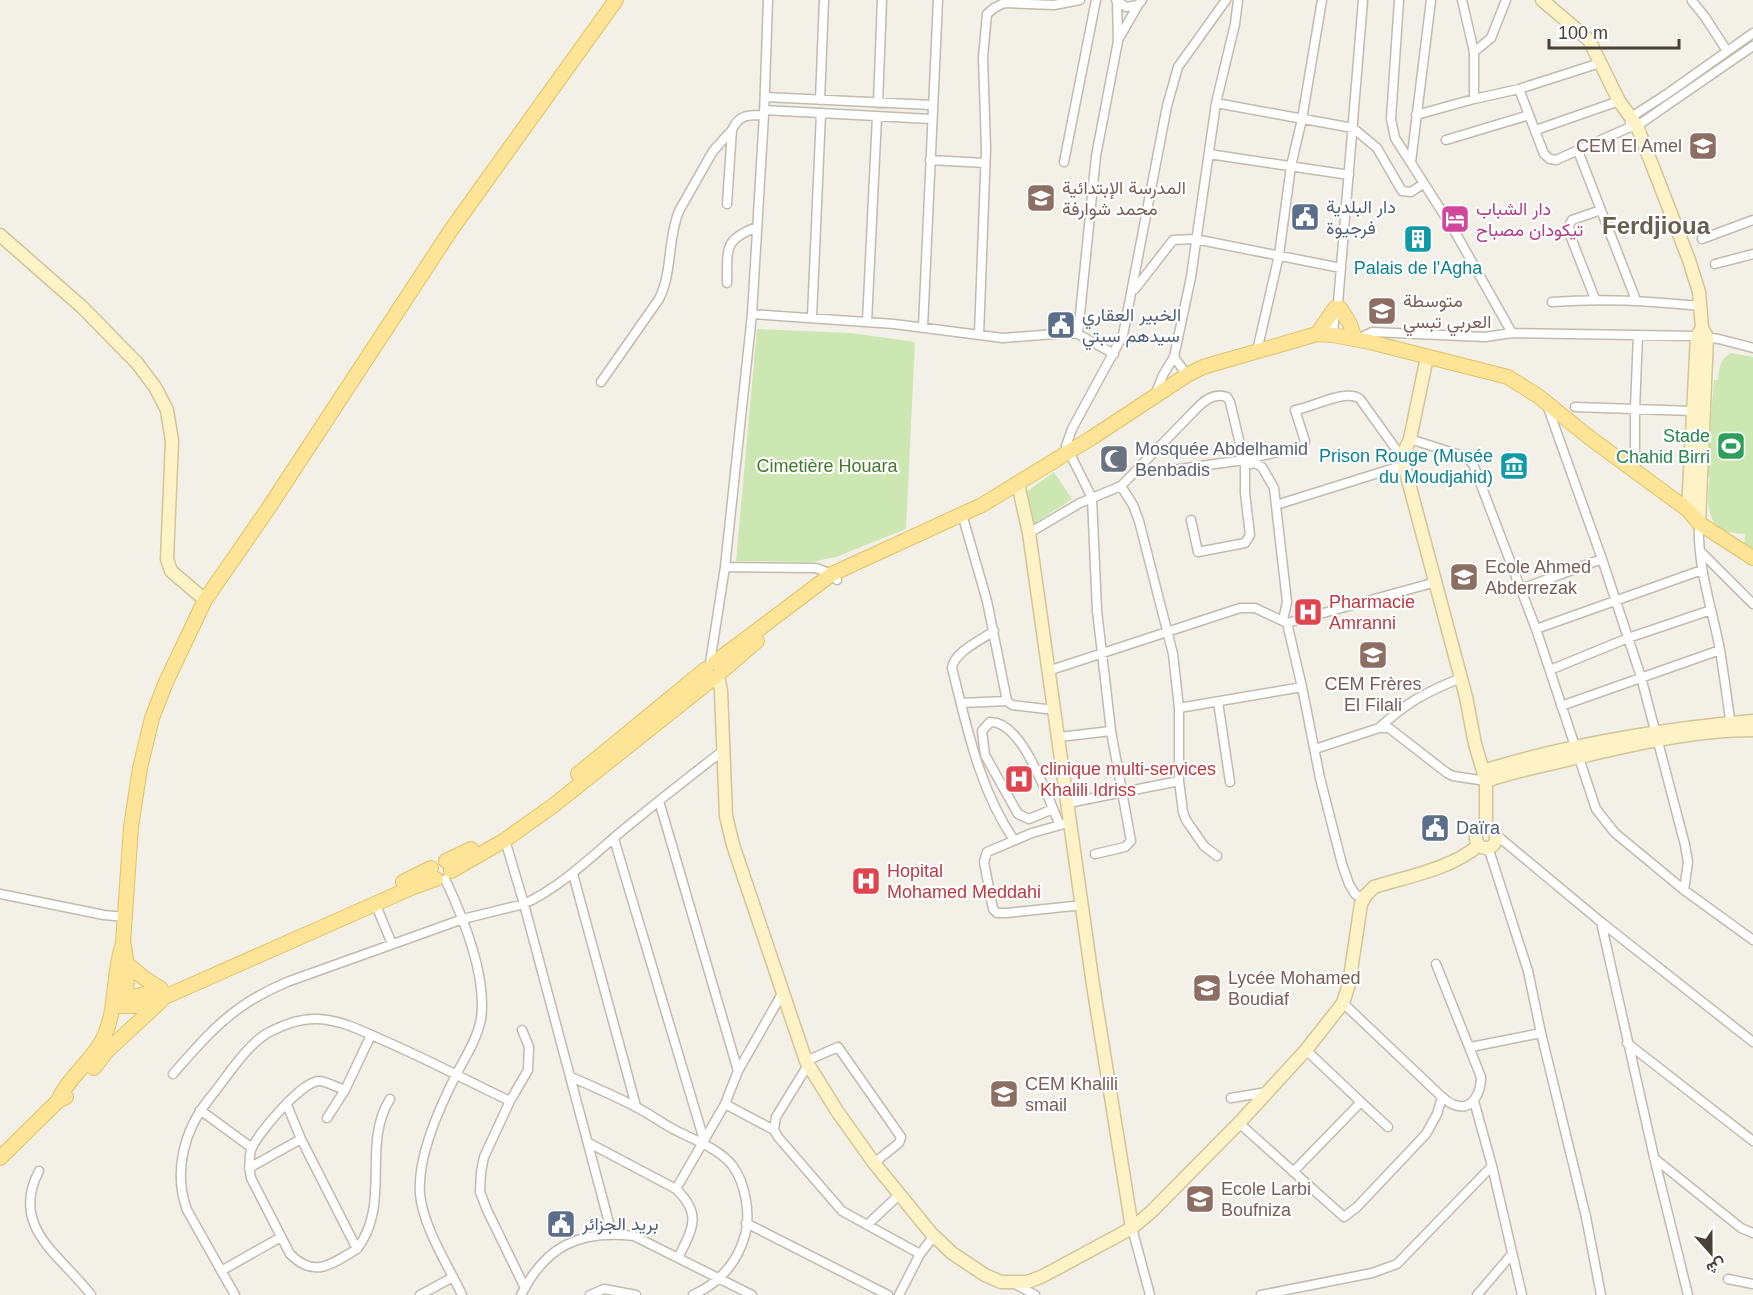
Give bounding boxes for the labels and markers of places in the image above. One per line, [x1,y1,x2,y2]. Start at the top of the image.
school or university icon: CEM El Amel [1687,130,1719,162]
place label: CEM El Amel [1576,136,1682,156]
place label: المدرسة الإبتدائية محمد شوارفة [1062,178,1186,220]
school or university icon: المدرسة الإبتدائية محمد شوارفة [1025,182,1057,214]
place label: دار البلدية فرجيوة [1326,197,1396,239]
place label: دار الشباب تيكودان مصباح [1476,199,1583,242]
public building icon: دار البلدية فرجيوة [1289,201,1321,233]
hotel icon: دار الشباب تيكودان مصباح [1439,203,1471,235]
building icon: Palais de l'Agha [1402,223,1434,255]
place label: Palais de l'Agha [1354,258,1483,278]
place label: متوسطة العربي تبسي [1403,291,1491,337]
school or university icon: متوسطة العربي تبسي [1366,295,1398,327]
place label: الخبير العقاري سيدهم سبتي [1082,305,1181,351]
public building icon: الخبير العقاري سيدهم سبتي [1045,309,1077,341]
place label: Stade Chahid Birri [1616,426,1710,467]
sports icon: Stade Chahid Birri [1715,430,1747,462]
place label: Mosquée Abdelhamid Benbadis [1135,439,1308,480]
mosque icon: Mosquée Abdelhamid Benbadis [1098,443,1130,475]
place label: Prison Rouge (Musée du Moudjahid) [1319,446,1493,487]
museum icon: Prison Rouge (Musée du Moudjahid) [1498,450,1530,482]
place label: Ecole Ahmed Abderrezak [1485,557,1591,598]
school or university icon: Ecole Ahmed Abderrezak [1448,561,1480,593]
place label: Pharmacie Amranni [1329,592,1415,633]
hospital icon: Pharmacie Amranni [1292,596,1324,628]
school or university icon: CEM Frères El Filali [1357,639,1389,671]
place label: CEM Frères El Filali [1324,674,1422,715]
place label: clinique multi-services Khalili Idriss [1040,759,1216,800]
hospital icon: clinique multi-services Khalili Idriss [1003,763,1035,795]
public building icon: Daïra [1419,812,1451,844]
place label: Daïra [1456,818,1501,838]
place label: Hopital Mohamed Meddahi [887,861,1041,902]
hospital icon: Hopital Mohamed Meddahi [850,865,882,897]
place label: Lycée Mohamed Boudiaf [1228,968,1360,1009]
school or university icon: Lycée Mohamed Boudiaf [1191,972,1223,1004]
place label: CEM Khalili smail [1025,1074,1118,1115]
school or university icon: CEM Khalili smail [988,1078,1020,1110]
place label: Ecole Larbi Boufniza [1221,1179,1311,1220]
school or university icon: Ecole Larbi Boufniza [1184,1183,1216,1215]
public building icon: بريد الجزائر [545,1208,577,1240]
place label: بريد الجزائر [581,1214,658,1235]

